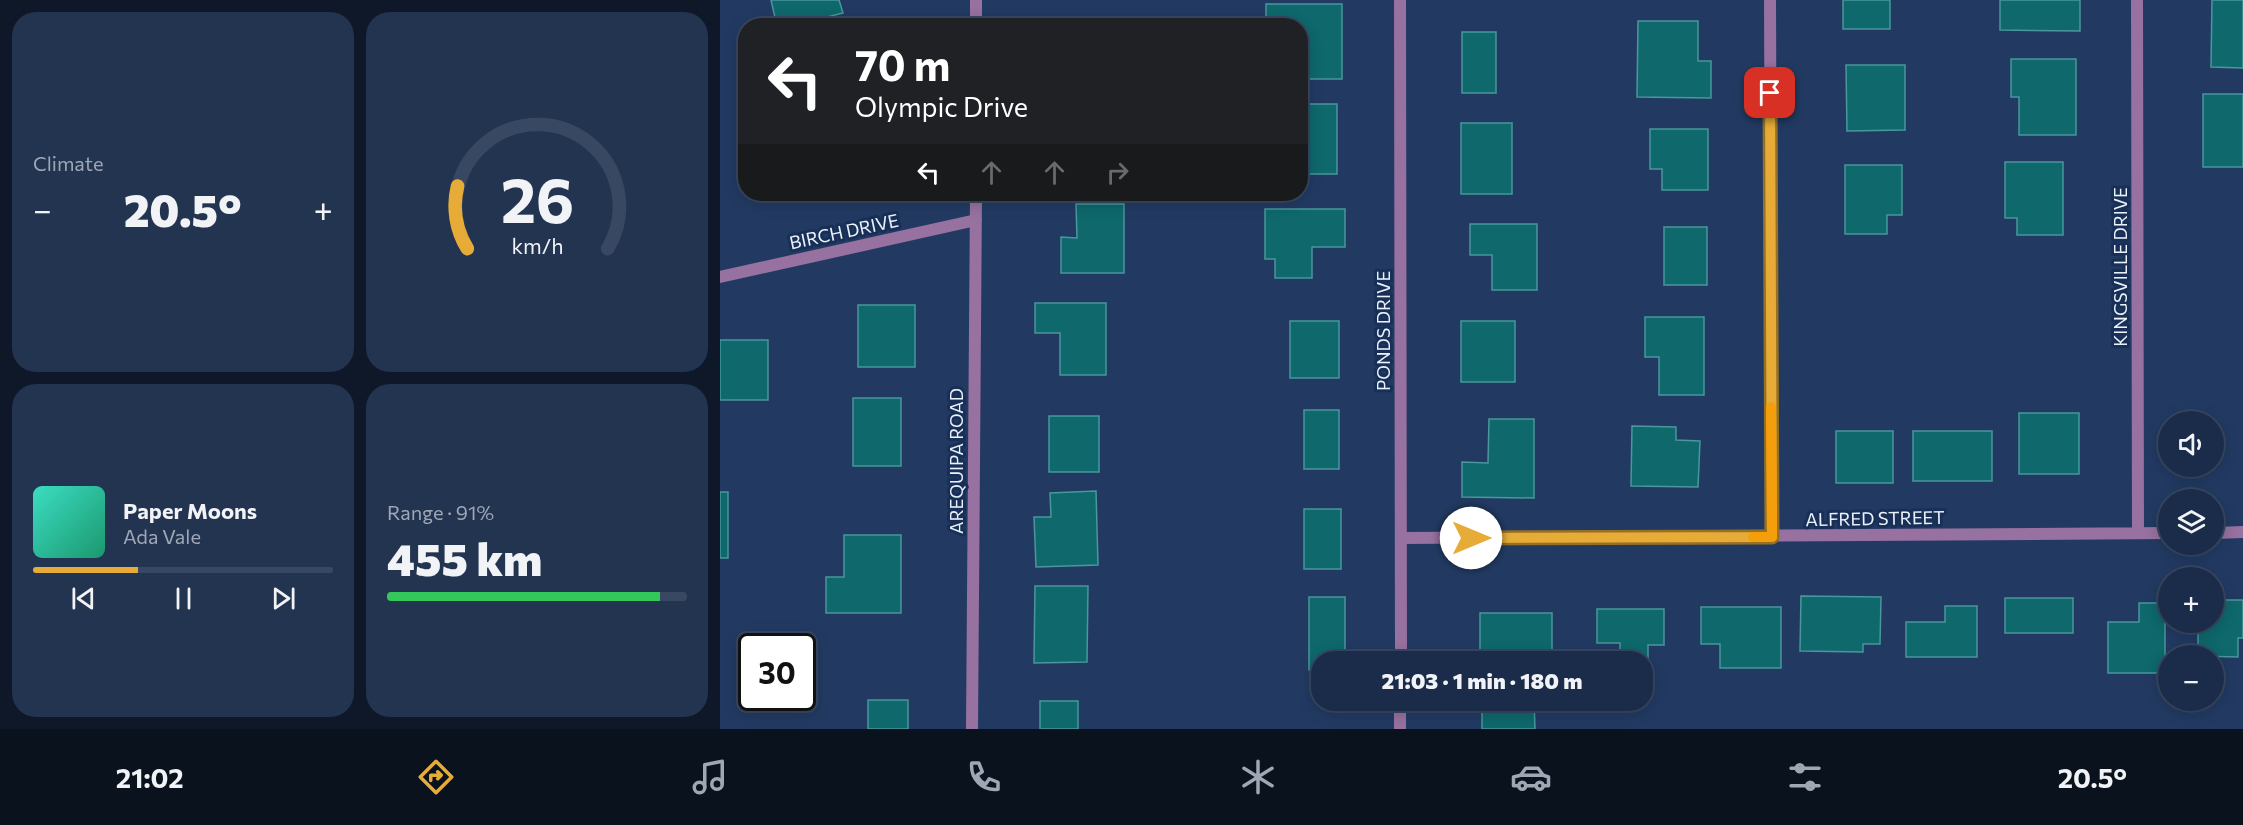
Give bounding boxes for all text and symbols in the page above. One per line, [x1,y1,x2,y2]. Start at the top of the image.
text: 70 m [855,38,950,90]
icon: left [756,42,834,120]
pin [1744,67,1795,118]
icon: arrive [1753,76,1786,109]
text: Olympic Drive [855,90,1028,123]
text: Climate [33,151,103,175]
icon: left [912,156,945,189]
icon: ahead [975,156,1008,189]
icon: ahead [1038,156,1071,189]
icon: right [1101,156,1134,189]
text: 26 [500,160,574,236]
text: 20.5° [124,181,242,236]
street label: KINGSVILLE DRIVE [2109,187,2131,347]
text: − [33,188,52,229]
text: + [314,188,333,229]
street label: BIRCH DRIVE [787,209,901,253]
text: km/h [511,232,563,258]
street label: PONDS DRIVE [1372,271,1394,391]
street label: AREQUIPA ROAD [945,388,967,534]
map controls [2158,411,2224,711]
button: sound [2158,411,2224,477]
button: layers [2158,489,2224,555]
text: Paper Moons [123,497,257,524]
text: Range · 91% [387,500,494,524]
position arrow [1439,506,1503,570]
street label: ALFRED STREET [1805,506,1945,530]
text: Ada Vale [123,524,201,548]
text: 455 km [387,530,542,585]
button: + [2158,567,2224,633]
icon: previous [67,582,100,615]
icon: pause [167,582,200,615]
icon: next [267,582,300,615]
speed limit sign: 30 [738,633,816,711]
button: − [2158,645,2224,711]
text: 21:03 · 1 min · 180 m [1382,667,1582,694]
icon: directions [415,756,457,798]
icon: music [689,756,731,798]
icon: phone [963,756,1005,798]
icon: climate [1237,756,1279,798]
icon: car [1510,756,1552,798]
icon: filters [1784,756,1826,798]
text: 21:02 [116,761,184,794]
text: 20.5° [2058,761,2127,794]

